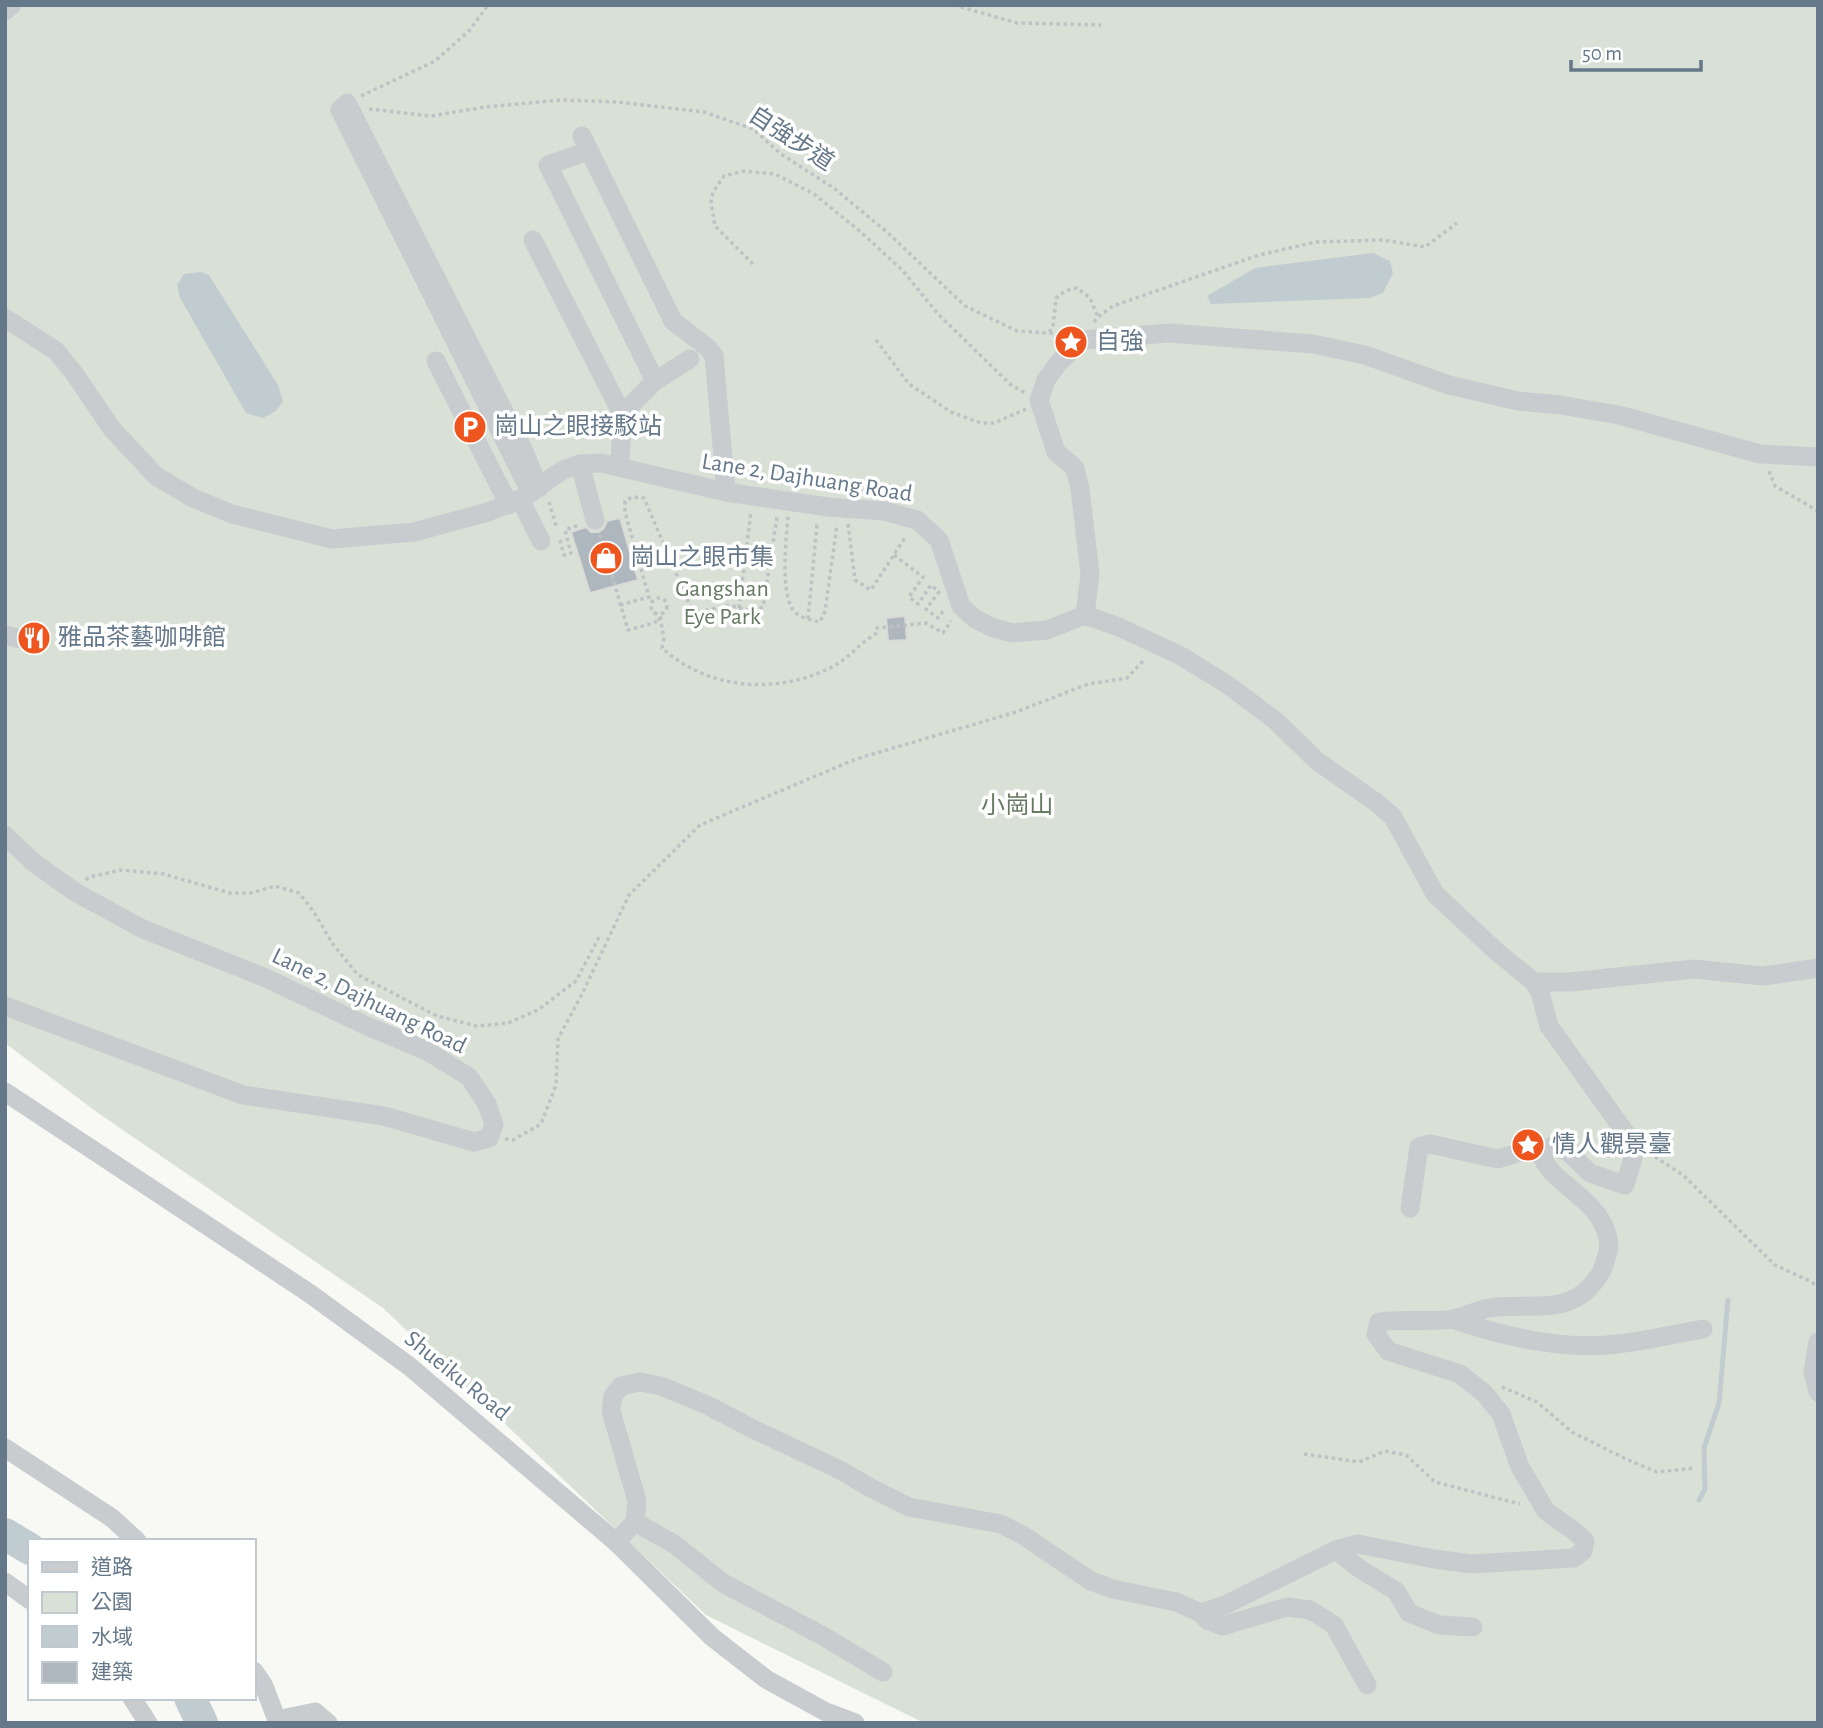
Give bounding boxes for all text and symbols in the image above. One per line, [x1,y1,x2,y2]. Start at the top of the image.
scale bar [1571,28,1700,72]
text: 50 m [1582,43,1622,64]
street label: 自強步道 [744,101,839,175]
place icon: 自強 [1052,323,1090,361]
place label: 自強 [1096,328,1144,354]
parking icon: 崗山之眼接駁站 [451,408,489,446]
place label: 崗山之眼接駁站 [494,413,662,439]
street label: Lane 2, Dajhuang Road [700,449,914,507]
shop icon: 崗山之眼市集 [587,539,625,577]
place label: 崗山之眼市集 [630,544,774,570]
park label: Gangshan Eye Park [675,577,769,629]
restaurant icon: 雅品茶藝咖啡館 [15,619,53,657]
place label: 雅品茶藝咖啡館 [58,624,226,650]
park label: 小崗山 [981,792,1053,818]
street label: Lane 2, Dajhuang Road [268,944,470,1058]
place icon: 情人觀景臺 [1509,1126,1547,1164]
place label: 情人觀景臺 [1552,1131,1672,1157]
street label: Shueiku Road [400,1327,514,1425]
legend [28,1539,256,1700]
text: 道路 [91,1556,133,1578]
text: 公園 [91,1592,133,1613]
text: 水域 [91,1626,133,1648]
text: 建築 [91,1661,133,1683]

